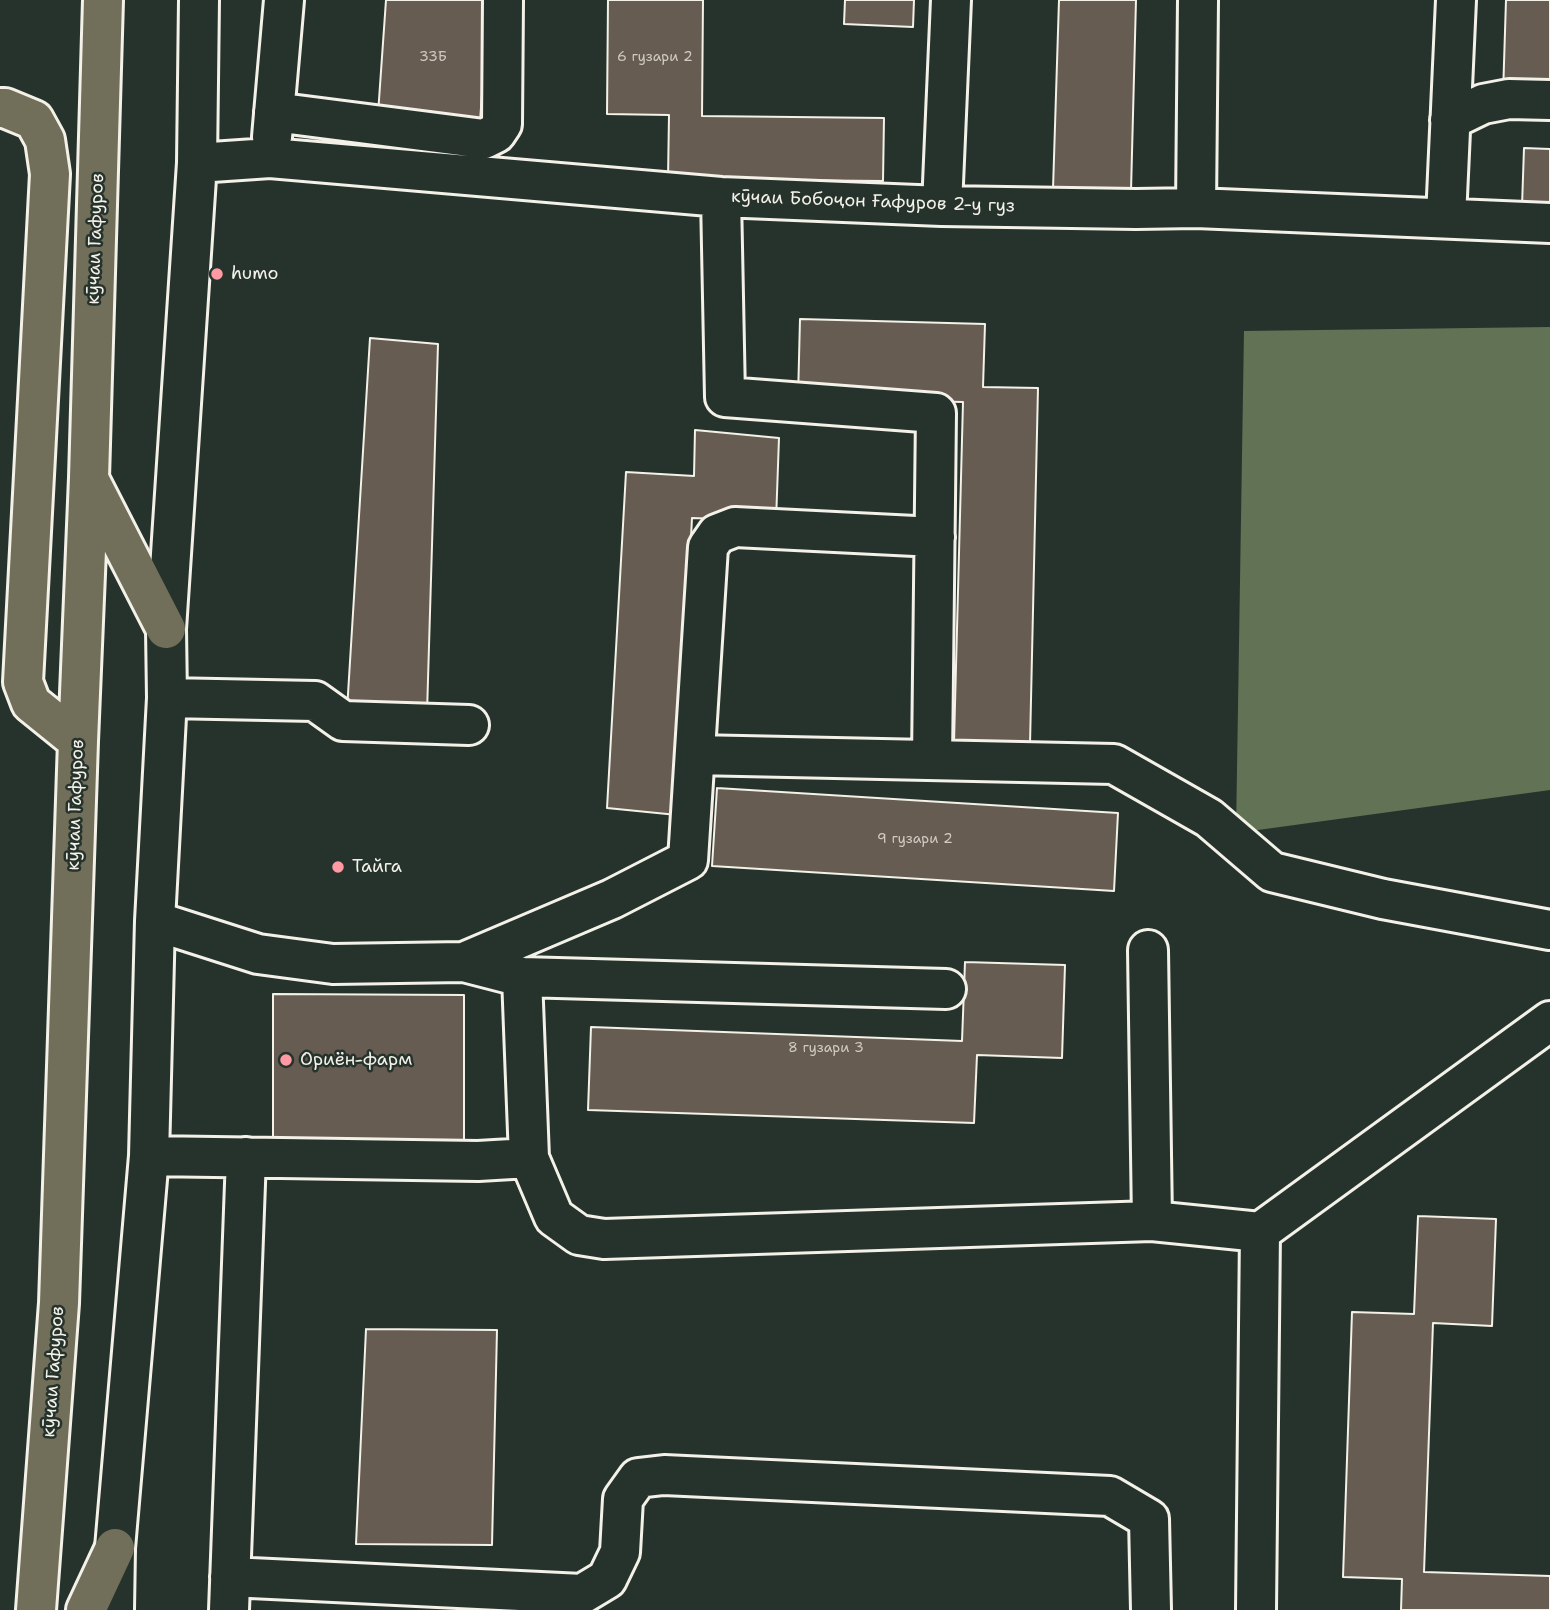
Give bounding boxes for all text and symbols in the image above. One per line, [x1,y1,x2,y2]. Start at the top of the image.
house number: 33Б [419,49,447,65]
house number: 6 гузари 2 [617,49,693,65]
street label: кӯчаи Гафуров [83,173,109,305]
street label: кӯчаи Бобоҷон Ғафуров 2-у гуз [731,186,1015,218]
place label: humo [231,263,279,285]
marker: humo [209,266,225,282]
street label: кӯчаи Гафуров [63,739,89,871]
house number: 9 гузари 2 [877,831,953,847]
place label: Тайга [352,856,402,878]
marker: Тайга [330,859,346,875]
house number: 8 гузари 3 [788,1040,864,1056]
place label: Ориён-фарм [300,1049,412,1071]
marker: Ориён-фарм [278,1052,294,1068]
street label: кӯчаи Гафуров [39,1306,69,1438]

